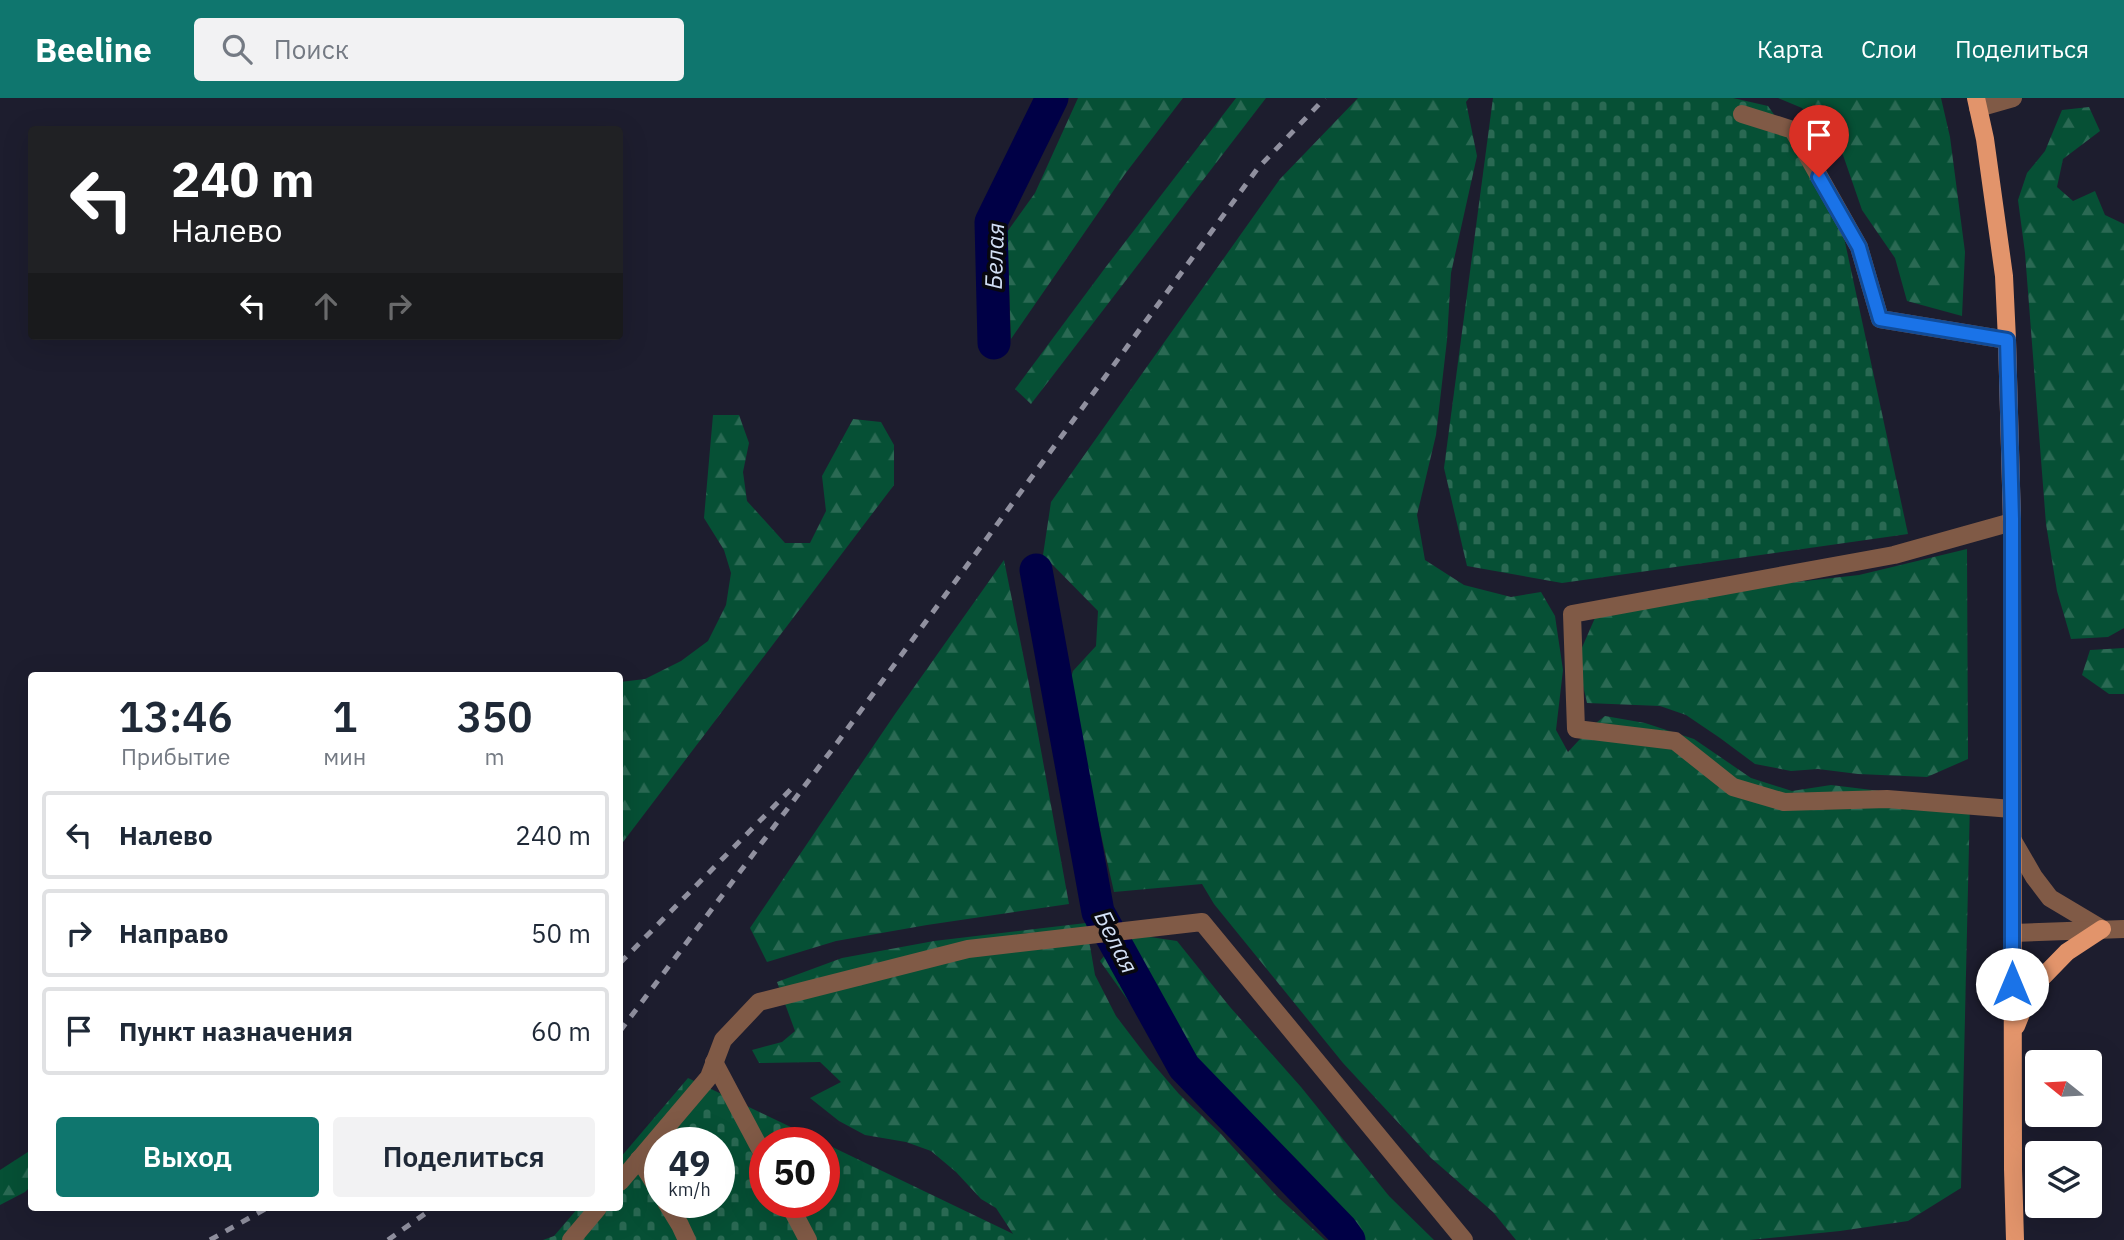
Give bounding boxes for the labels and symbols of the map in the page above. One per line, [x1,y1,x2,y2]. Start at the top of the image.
pin [1789,105,1849,177]
water label: Белая [977,222,1011,290]
water label: Белая [1087,904,1146,979]
position arrow [1975,947,2049,1021]
north arrow [2025,1050,2102,1127]
speed limit sign: 50 [749,1127,840,1218]

